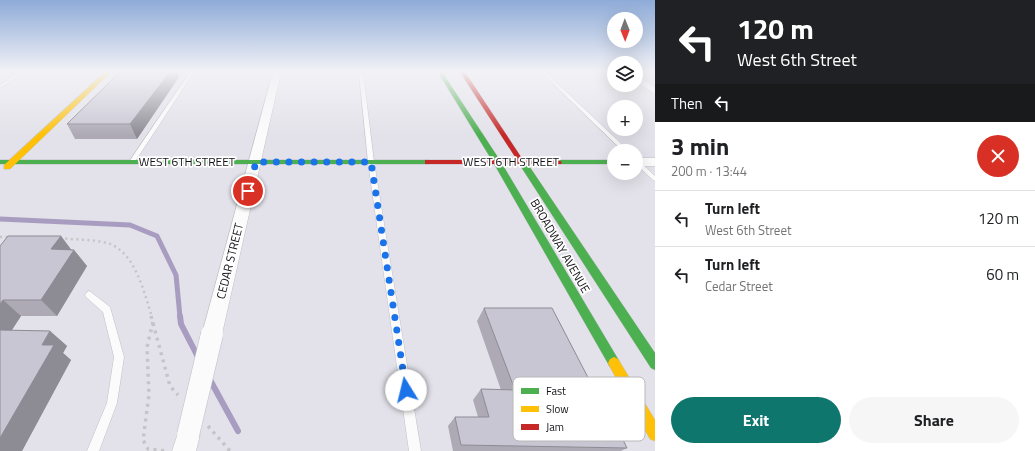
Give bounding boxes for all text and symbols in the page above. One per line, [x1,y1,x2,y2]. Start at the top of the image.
text: 120 m [737,7,814,50]
north arrow [607,12,643,48]
map controls [607,12,643,180]
icon: left [671,16,723,68]
text: West 6th Street [737,46,857,73]
button: layers [607,56,643,92]
text: Then [671,92,703,115]
icon: left [711,92,733,114]
button: + [607,100,643,136]
text: 3 min [671,128,729,164]
button: close [977,135,1019,177]
button: − [607,144,643,180]
street label: WEST 6TH STREET [139,152,236,171]
street label: WEST 6TH STREET [463,152,560,171]
text: 200 m · 13:44 [671,161,747,181]
pin [231,174,265,208]
icon: arrive [237,180,259,202]
street label: BROADWAY AVENUE [526,195,595,297]
text: Turn left [705,197,760,220]
text: 120 m [978,207,1019,230]
icon: left [671,208,693,230]
street label: CEDAR STREET [211,220,248,301]
text: West 6th Street [705,220,792,240]
text: Turn left [705,253,760,276]
text: 60 m [986,263,1019,286]
icon: left [671,264,693,286]
text: Cedar Street [705,276,773,296]
position arrow [385,369,427,411]
legend [513,377,645,441]
text: Fast [546,383,566,399]
button: Exit [671,397,841,443]
button: Share [849,397,1019,443]
text: Slow [546,401,569,417]
text: Jam [546,419,564,435]

